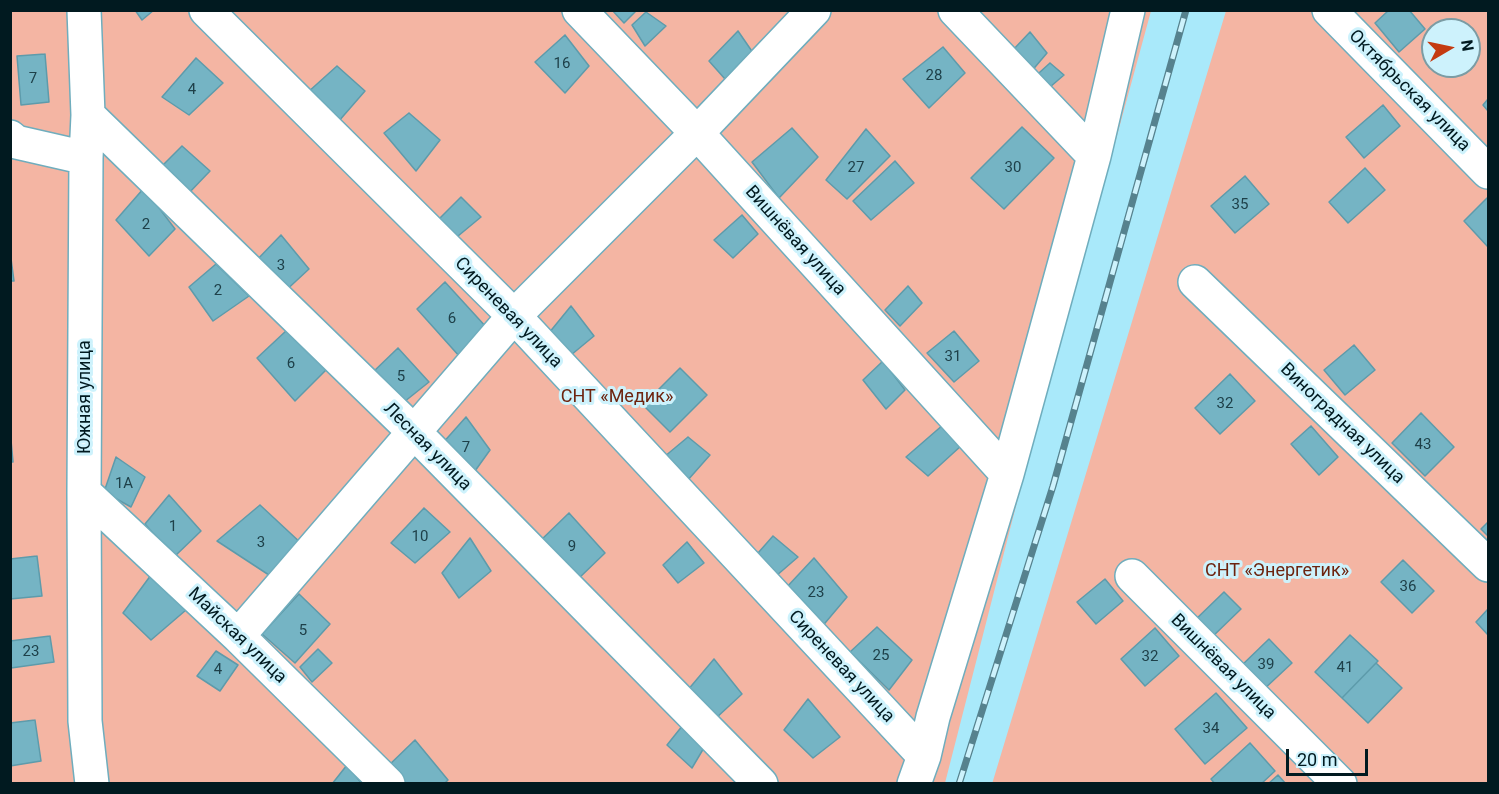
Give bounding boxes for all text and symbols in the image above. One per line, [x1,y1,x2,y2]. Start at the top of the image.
north arrow [1421,18,1481,78]
street label: Октябрьская улица [1344,26,1474,156]
text: N [1457,38,1478,52]
house number: 16 [554,55,570,73]
house number: 28 [926,67,942,85]
house number: 7 [29,70,37,88]
house number: 4 [188,81,196,99]
house number: 27 [848,159,864,177]
house number: 30 [1005,159,1021,177]
street label: Вишнёвая улица [740,182,850,300]
house number: 35 [1232,196,1248,214]
house number: 2 [142,216,150,234]
street label: Сиреневая улица [450,253,566,373]
house number: 3 [277,257,285,275]
house number: 2 [214,282,222,300]
house number: 6 [448,310,456,328]
street label: Южная улица [74,340,96,454]
house number: 31 [945,348,961,366]
house number: 6 [287,355,295,373]
street label: Виноградная улица [1275,359,1409,489]
house number: 5 [397,368,405,386]
park label: СНТ «Медик» [561,386,673,408]
house number: 32 [1217,395,1233,413]
street label: Лесная улица [378,398,476,496]
house number: 43 [1415,436,1431,454]
house number: 7 [462,439,470,457]
house number: 1А [115,475,133,493]
house number: 1 [169,518,177,536]
house number: 10 [412,528,428,546]
house number: 3 [257,534,265,552]
house number: 9 [568,538,576,556]
park label: СНТ «Энергетик» [1205,560,1349,582]
house number: 36 [1400,578,1416,596]
street label: Майская улица [183,584,291,688]
house number: 23 [808,584,824,602]
street label: Сиреневая улица [783,606,899,728]
street label: Вишнёвая улица [1166,610,1280,724]
house number: 5 [299,622,307,640]
house number: 23 [23,643,39,661]
house number: 25 [873,647,889,665]
house number: 32 [1142,648,1158,666]
house number: 39 [1258,656,1274,674]
house number: 41 [1337,659,1353,677]
house number: 4 [214,661,222,679]
house number: 34 [1203,720,1219,738]
scale bar [1289,737,1372,775]
text: 20 m [1297,749,1337,770]

